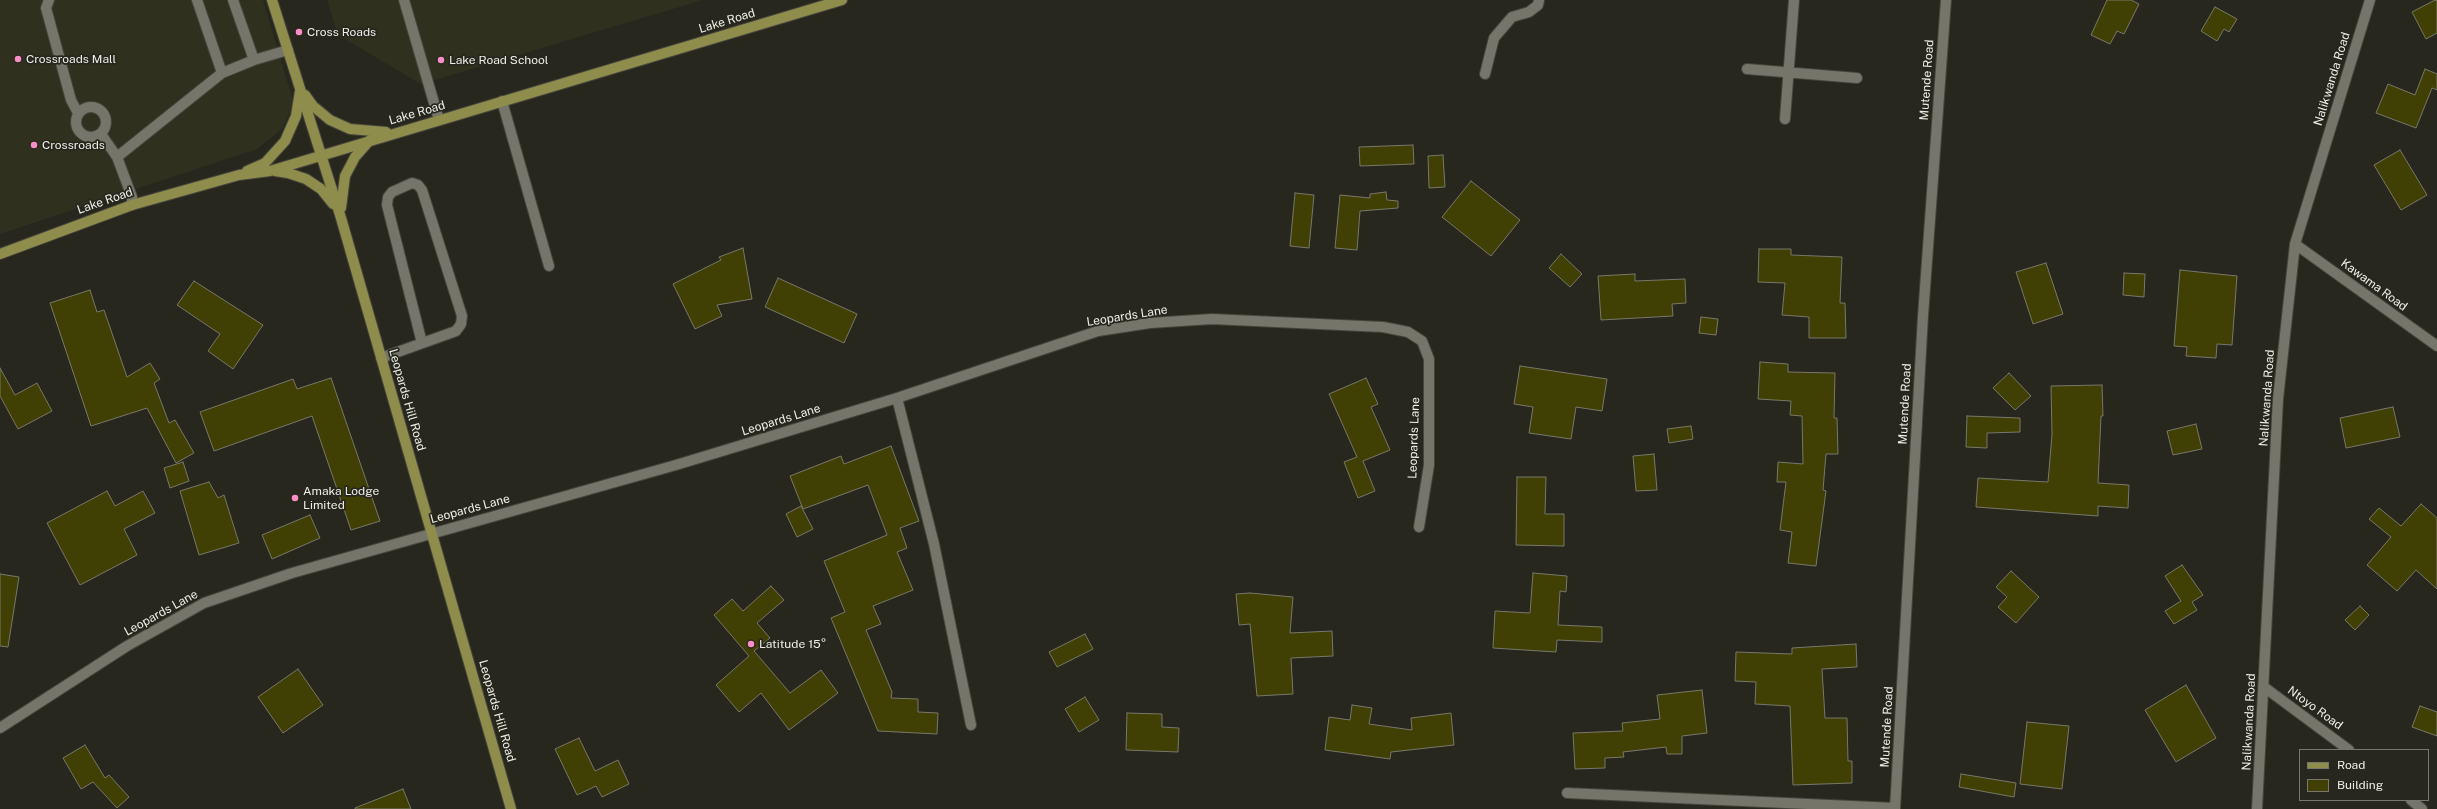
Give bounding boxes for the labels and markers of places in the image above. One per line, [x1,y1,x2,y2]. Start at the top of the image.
place label: Cross Roads [307,25,376,39]
marker: Cross Roads [294,27,304,37]
place label: Crossroads Mall [26,52,116,66]
place label: Lake Road School [449,53,548,67]
marker: Crossroads Mall [13,54,23,64]
marker: Lake Road School [436,55,446,65]
place label: Crossroads [42,138,105,152]
marker: Crossroads [29,140,39,150]
place label: Amaka Lodge Limited [303,484,379,512]
marker: Amaka Lodge Limited [290,493,300,503]
place label: Latitude 15° [759,637,826,651]
marker: Latitude 15° [746,639,756,649]

